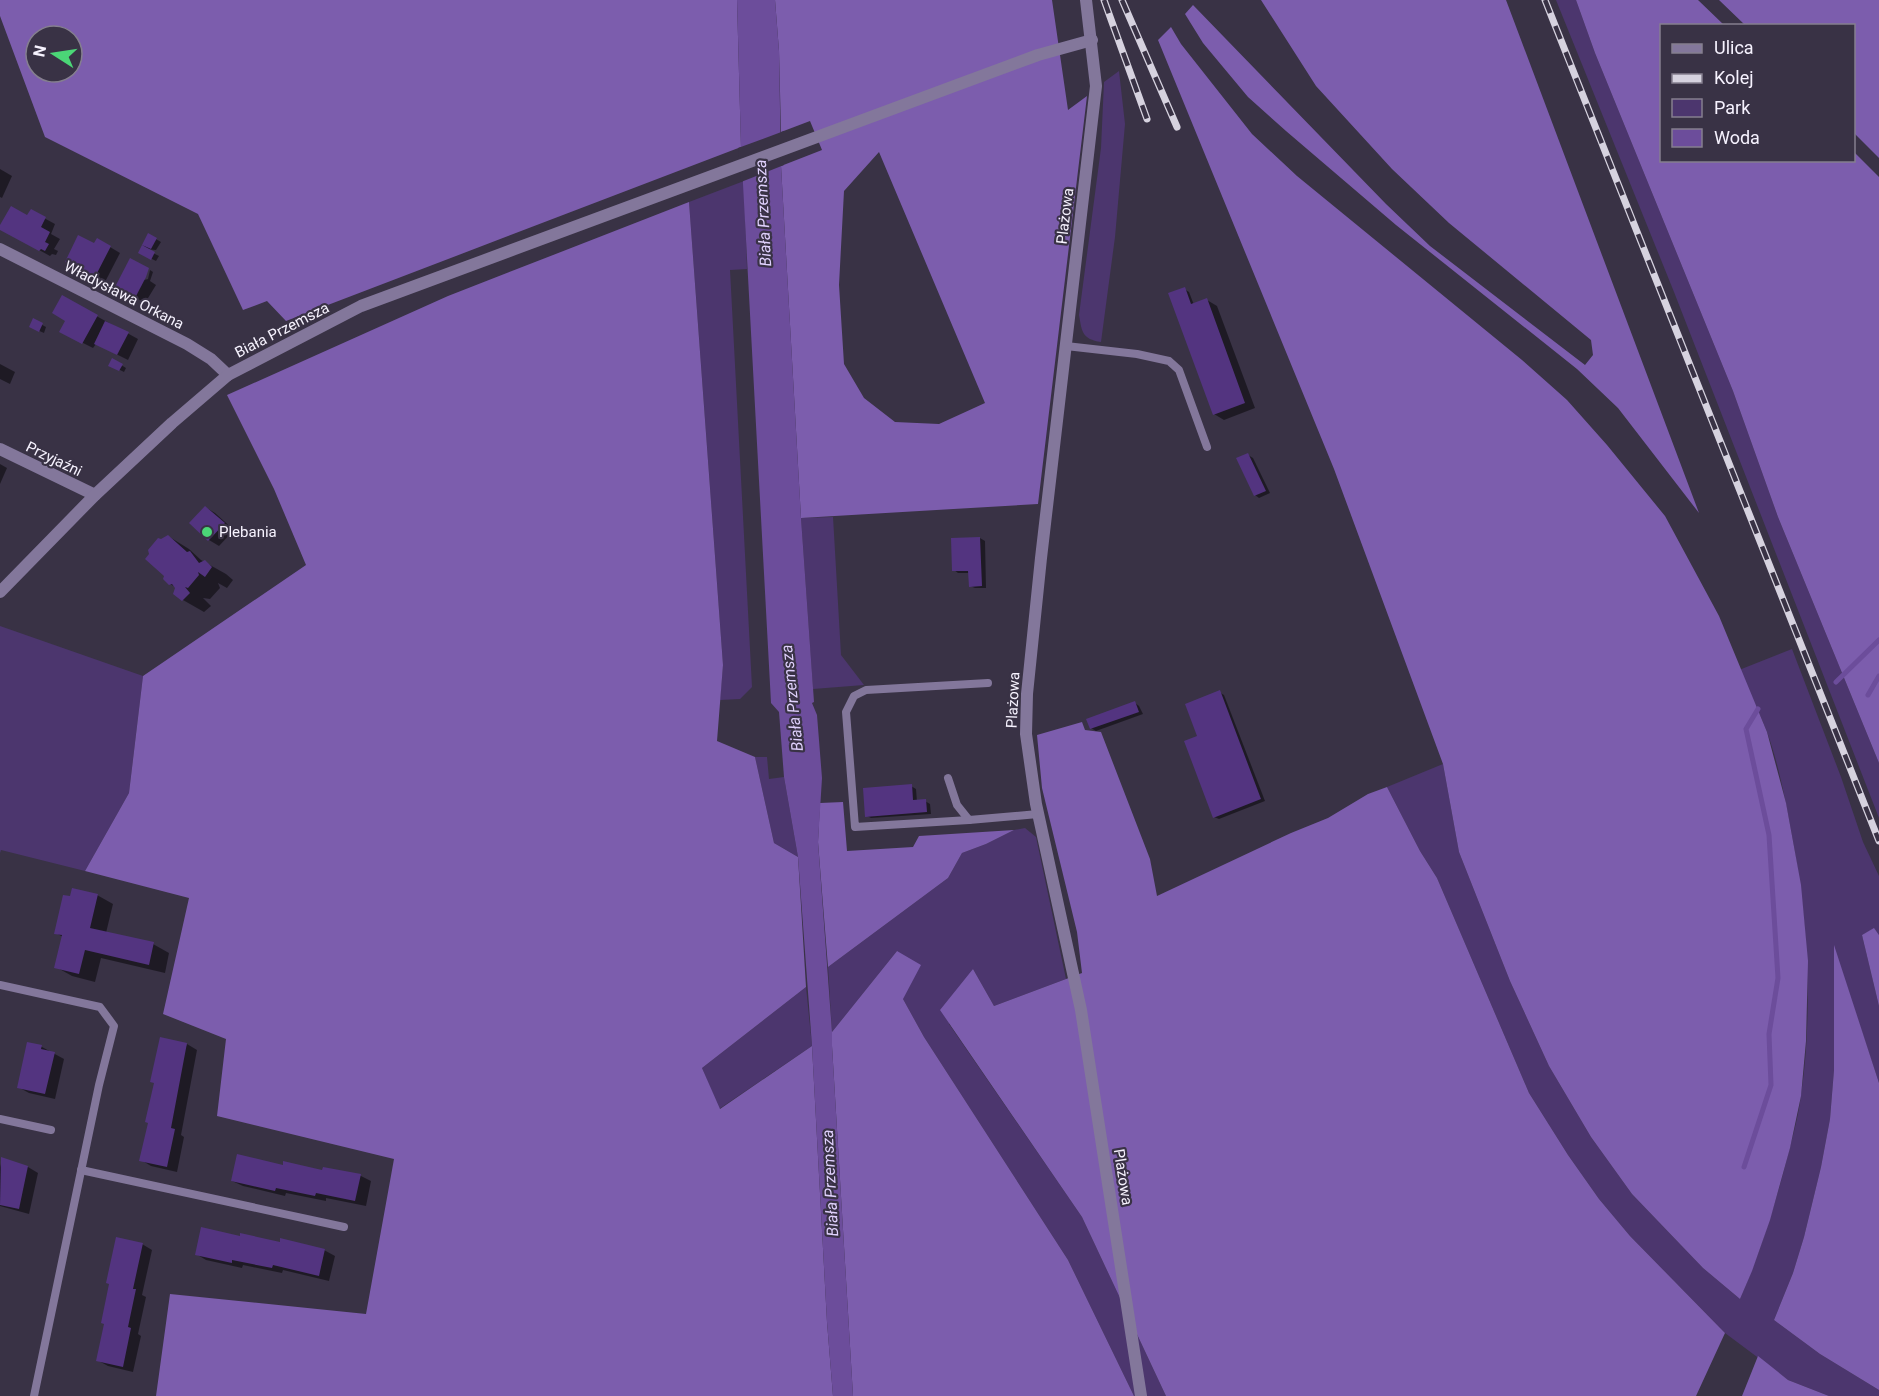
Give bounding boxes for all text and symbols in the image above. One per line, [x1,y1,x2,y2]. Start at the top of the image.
north arrow [24,24,84,84]
legend [1660,24,1855,162]
text: Ulica [1714,37,1754,58]
text: N [29,43,50,58]
text: Kolej [1714,67,1754,88]
text: Park [1714,97,1751,118]
text: Woda [1714,127,1760,148]
water label: Biała Przemsza [751,159,775,267]
street label: Plażowa [1053,187,1077,245]
street label: Władysława Orkana [61,257,187,333]
street label: Biała Przemsza [232,299,332,361]
street label: Przyjaźni [23,438,85,480]
place label: Plebania [219,523,277,541]
marker: Plebania [200,525,214,539]
water label: Biała Przemsza [777,644,807,752]
street label: Plażowa [1003,671,1023,729]
water label: Biała Przemsza [818,1129,842,1237]
street label: Plażowa [1110,1148,1136,1206]

